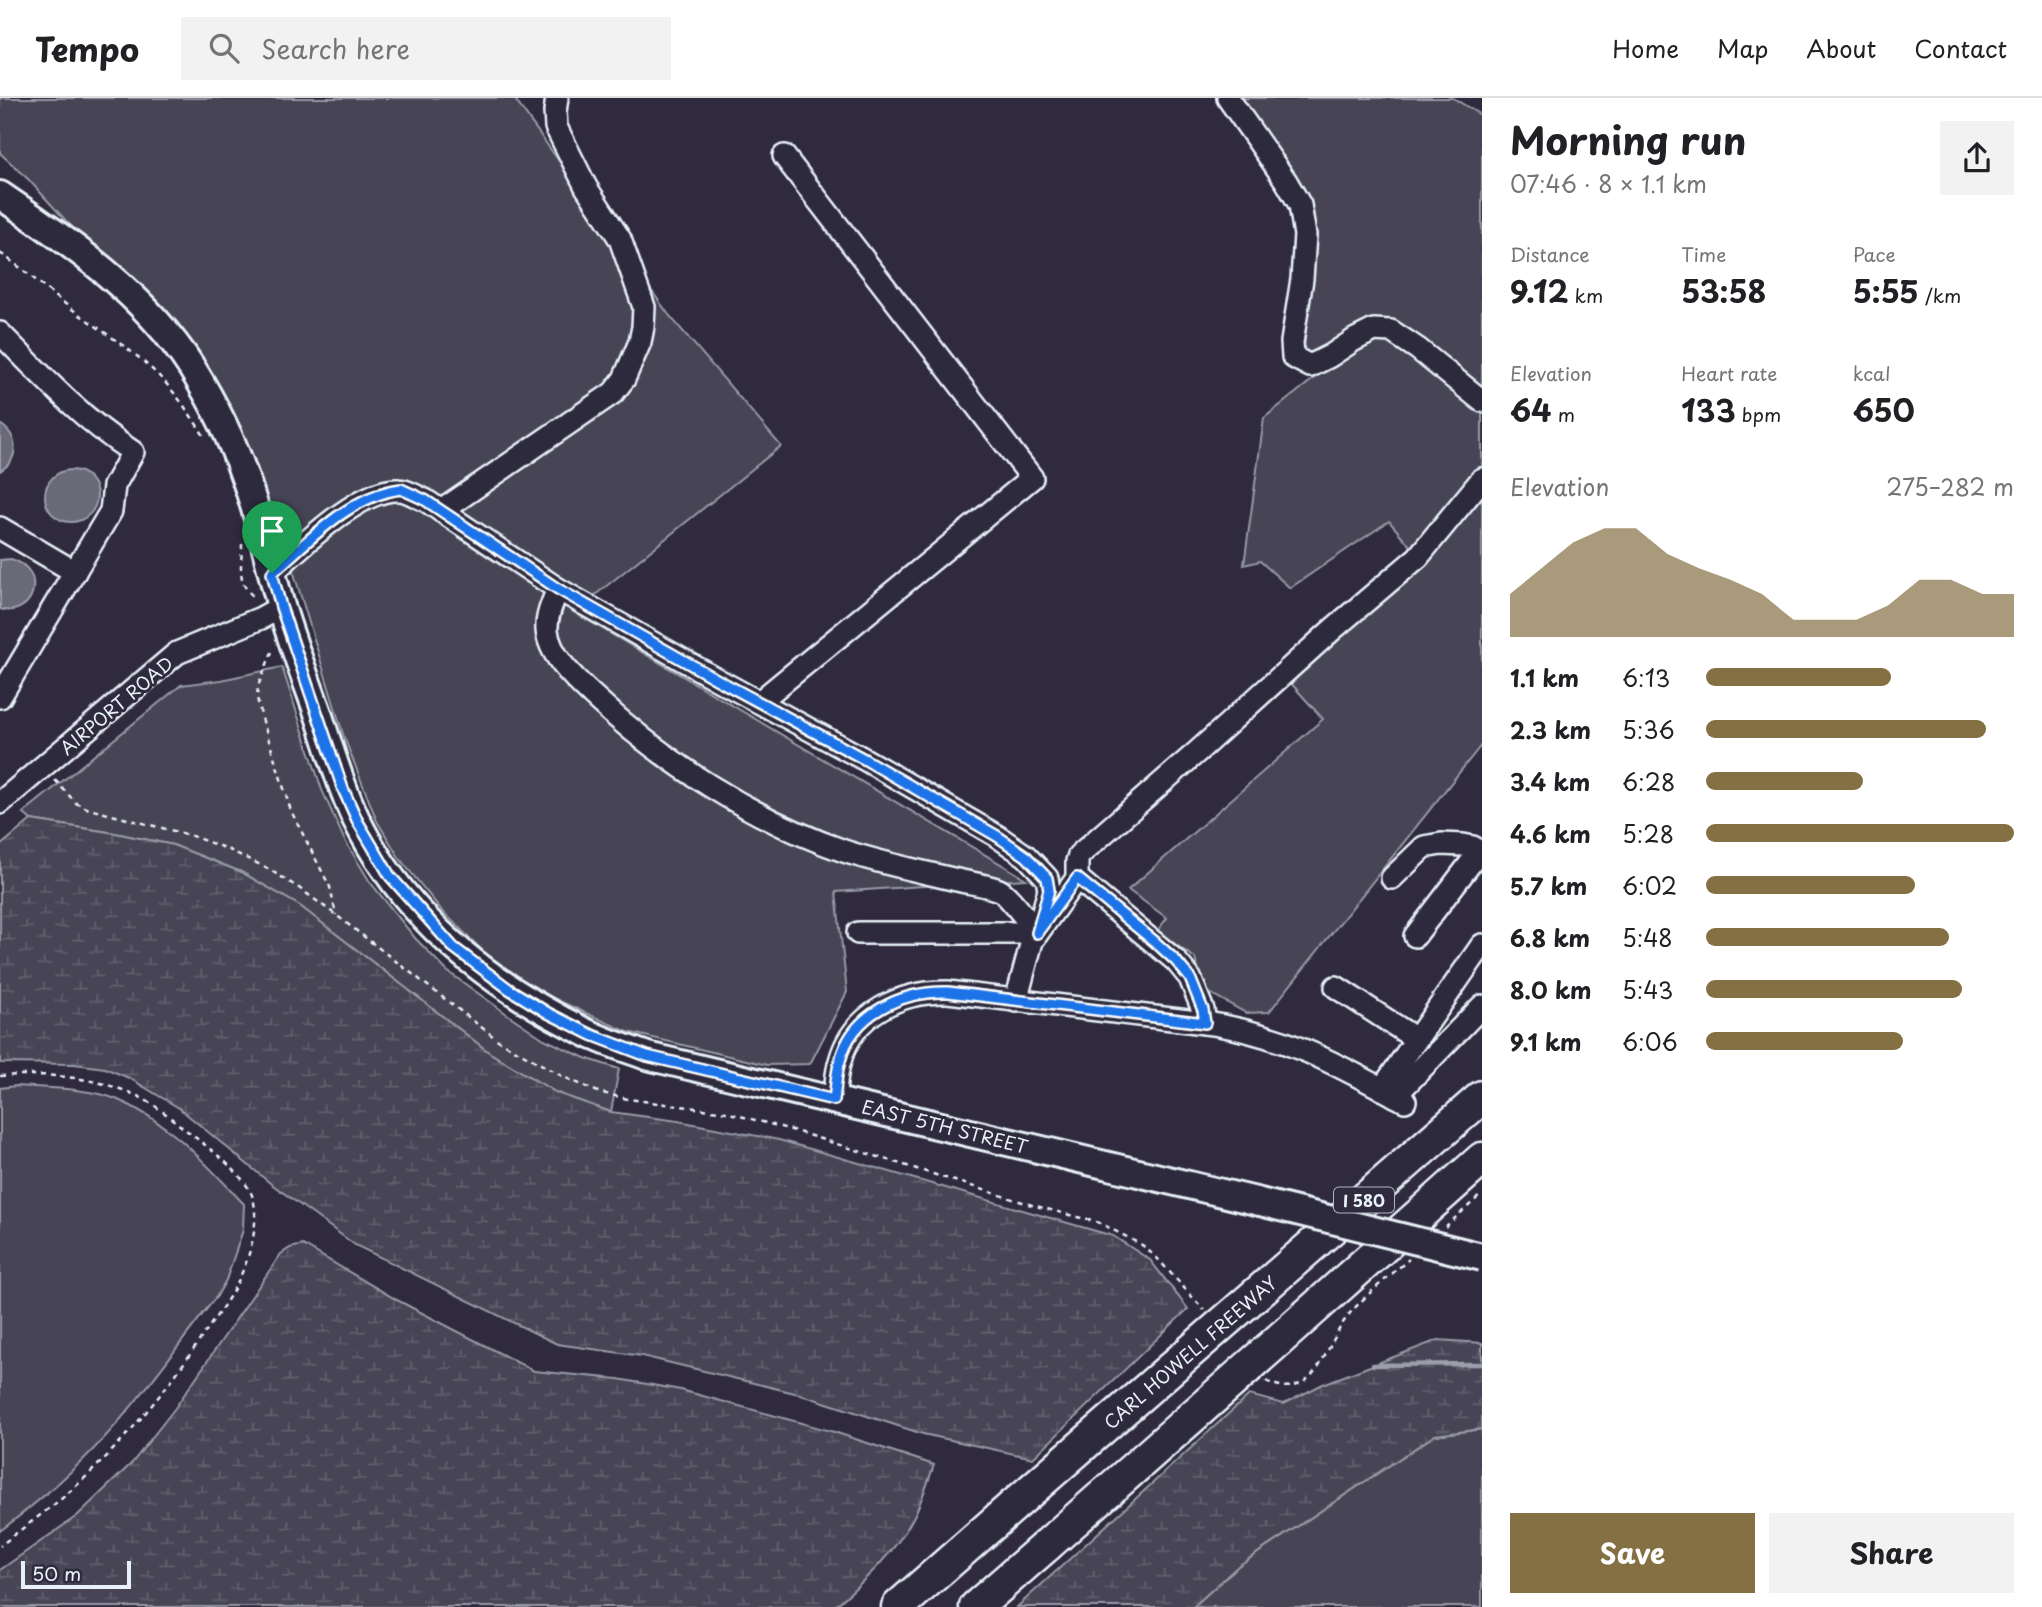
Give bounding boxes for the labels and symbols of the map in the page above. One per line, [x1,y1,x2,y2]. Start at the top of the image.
pin [242,501,302,573]
street label: AIRPORT ROAD [53,649,179,761]
street label: EAST 5TH STREET [859,1092,1032,1160]
road number: I 580 [1334,1188,1394,1212]
street label: CARL HOWELL FREEWAY [1097,1269,1283,1435]
scale bar [21,1558,131,1590]

